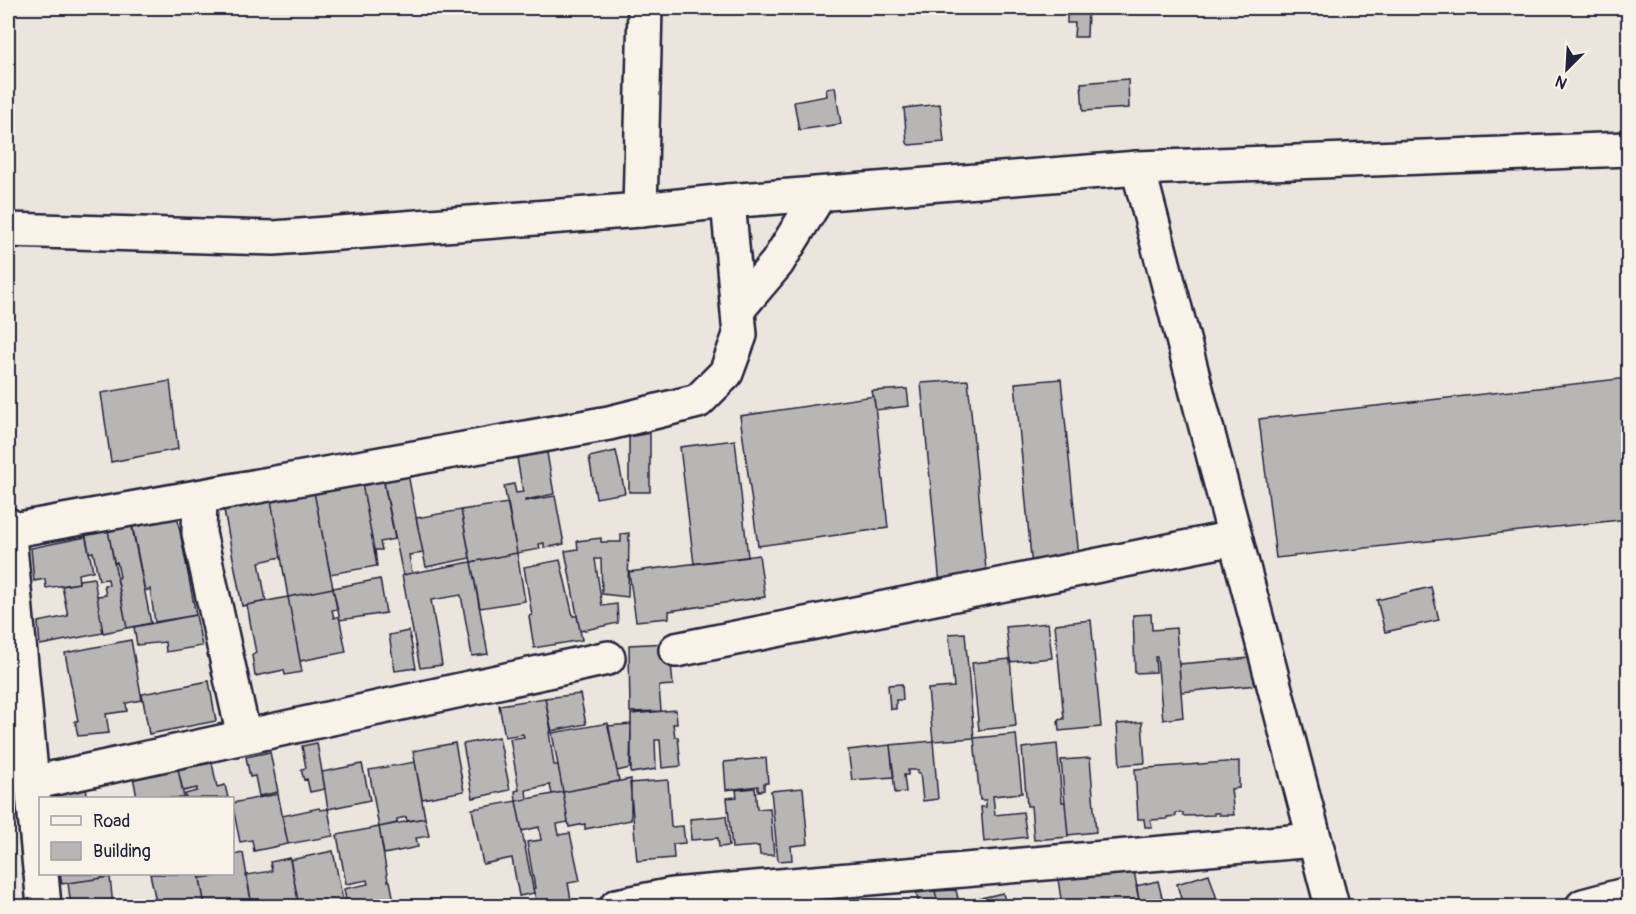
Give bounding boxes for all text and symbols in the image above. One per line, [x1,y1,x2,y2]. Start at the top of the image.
north arrow [1537,39,1597,99]
text: N [1552,70,1570,93]
legend [39,797,234,875]
text: Road [93,810,130,833]
text: Building [93,840,151,863]

